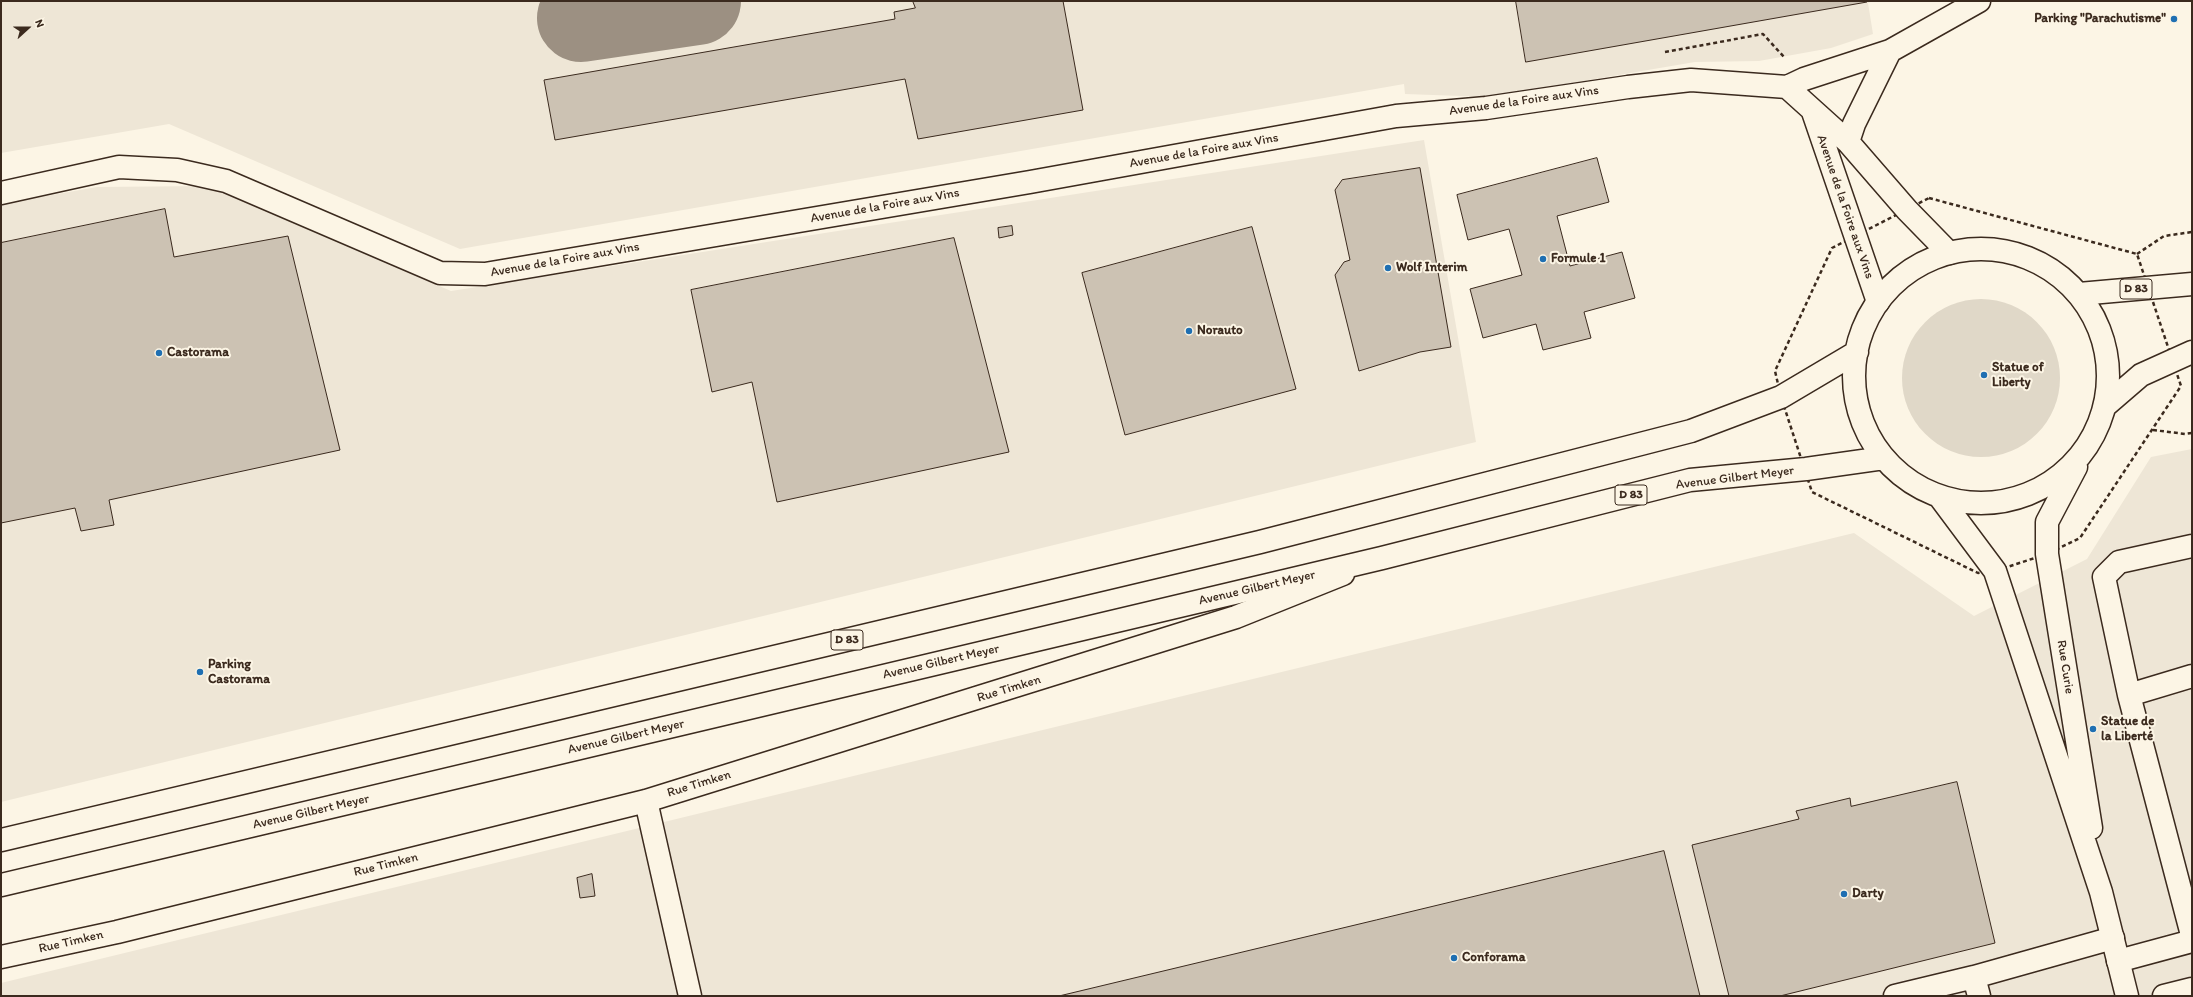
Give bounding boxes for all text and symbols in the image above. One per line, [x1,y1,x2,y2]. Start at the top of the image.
north arrow [8,8,48,48]
place label: Parking "Parachutisme" [2034,11,2166,27]
marker: Parking "Parachutisme" [2169,14,2179,24]
text: N [32,18,47,29]
street label: Avenue de la Foire aux Vins [1448,83,1600,119]
street label: Avenue de la Foire aux Vins [1128,130,1280,172]
street label: Avenue de la Foire aux Vins [1813,133,1877,281]
street label: Avenue de la Foire aux Vins [809,185,961,227]
street label: Avenue de la Foire aux Vins [489,239,641,281]
place label: Formule 1 [1551,251,1606,267]
marker: Formule 1 [1538,254,1548,264]
place label: Wolf Interim [1396,260,1468,276]
marker: Wolf Interim [1383,263,1393,273]
road number: D 83 [2120,279,2152,299]
place label: Norauto [1197,323,1243,339]
marker: Norauto [1184,326,1194,336]
place label: Castorama [167,345,229,361]
marker: Castorama [154,348,164,358]
place label: Statue of Liberty [1992,360,2044,391]
marker: Statue of Liberty [1979,370,1989,380]
street label: Avenue Gilbert Meyer [1675,463,1795,493]
road number: D 83 [1615,485,1647,505]
street label: Avenue Gilbert Meyer [1197,567,1317,609]
road number: D 83 [831,630,863,650]
street label: Rue Curie [2053,639,2077,695]
street label: Avenue Gilbert Meyer [881,641,1001,683]
place label: Parking Castorama [208,657,270,688]
marker: Parking Castorama [195,667,205,677]
street label: Rue Timken [975,672,1043,706]
place label: Statue de la Liberté [2101,714,2154,745]
street label: Avenue Gilbert Meyer [566,716,686,758]
marker: Statue de la Liberté [2088,724,2098,734]
street label: Rue Timken [665,767,733,801]
street label: Avenue Gilbert Meyer [251,791,371,833]
street label: Rue Timken [352,849,420,881]
place label: Darty [1852,886,1884,902]
marker: Darty [1839,889,1849,899]
street label: Rue Timken [37,927,105,957]
place label: Conforama [1462,950,1525,966]
marker: Conforama [1449,953,1459,963]

